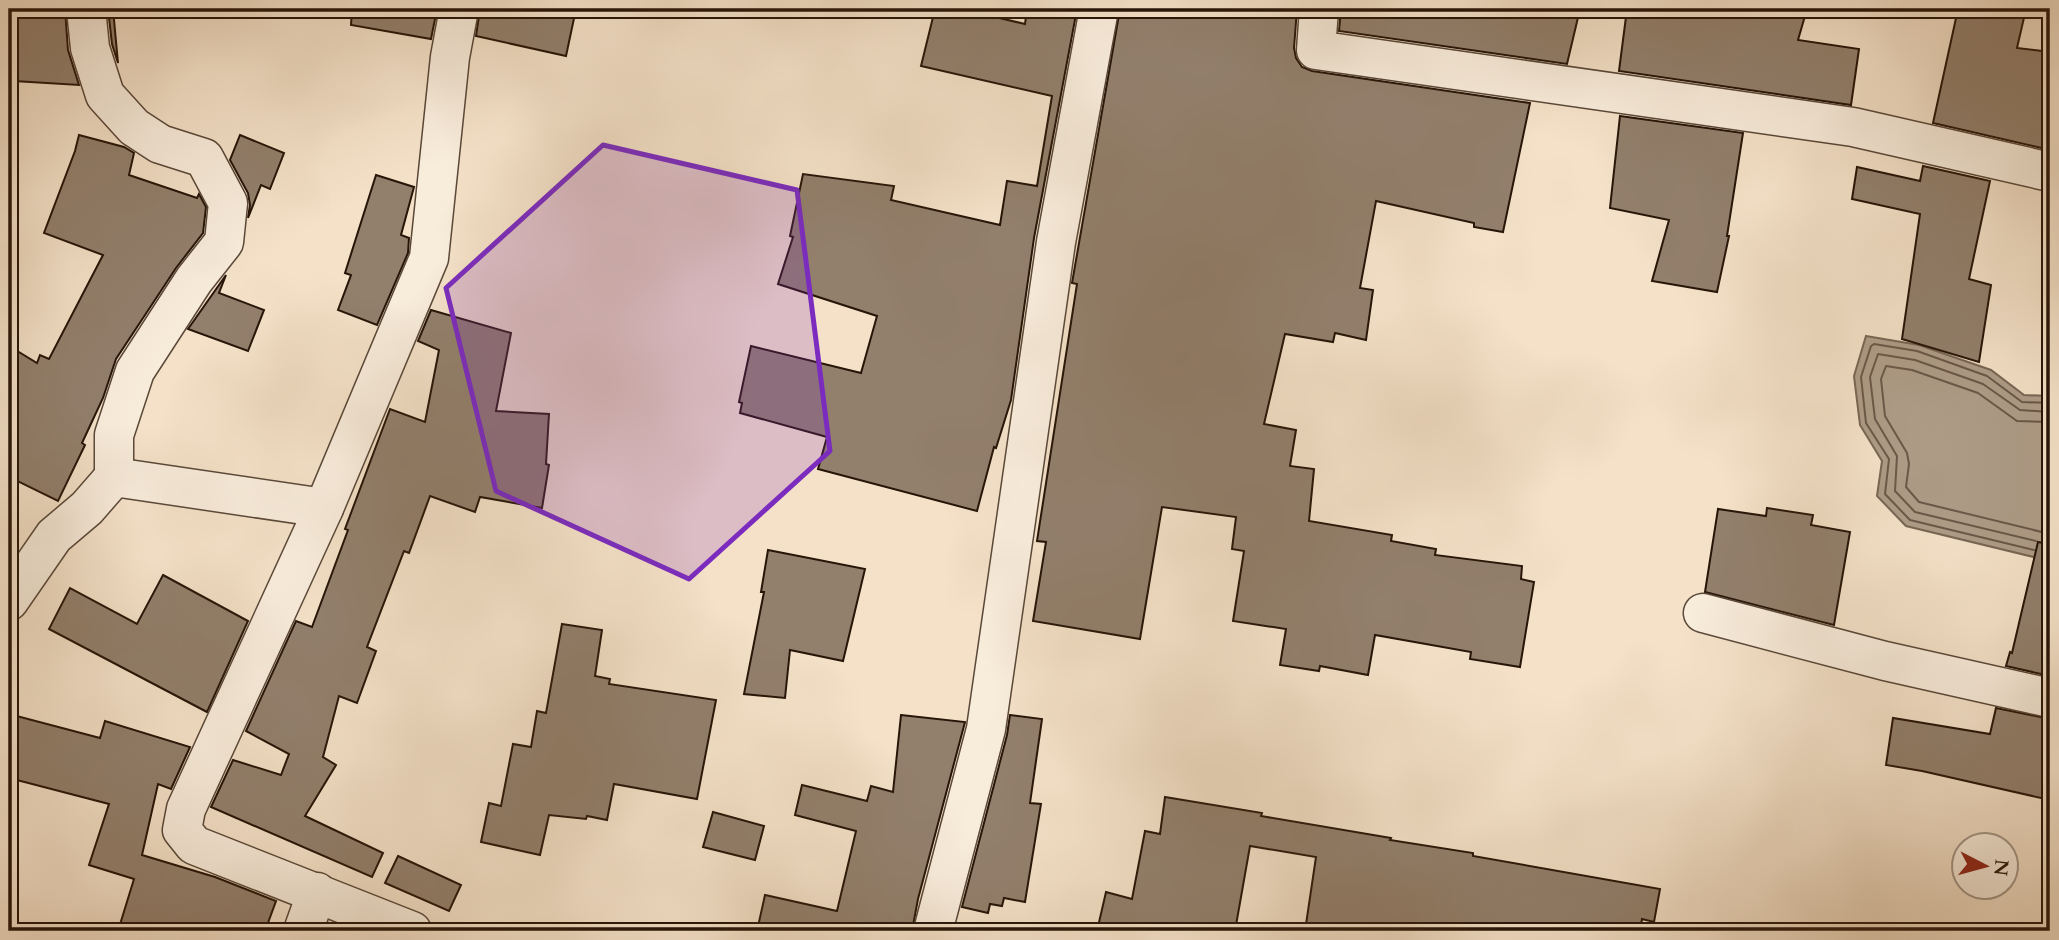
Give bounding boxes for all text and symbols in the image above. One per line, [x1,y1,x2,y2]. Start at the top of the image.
north arrow [1951,832,2021,902]
text: N [1987,858,2015,878]

